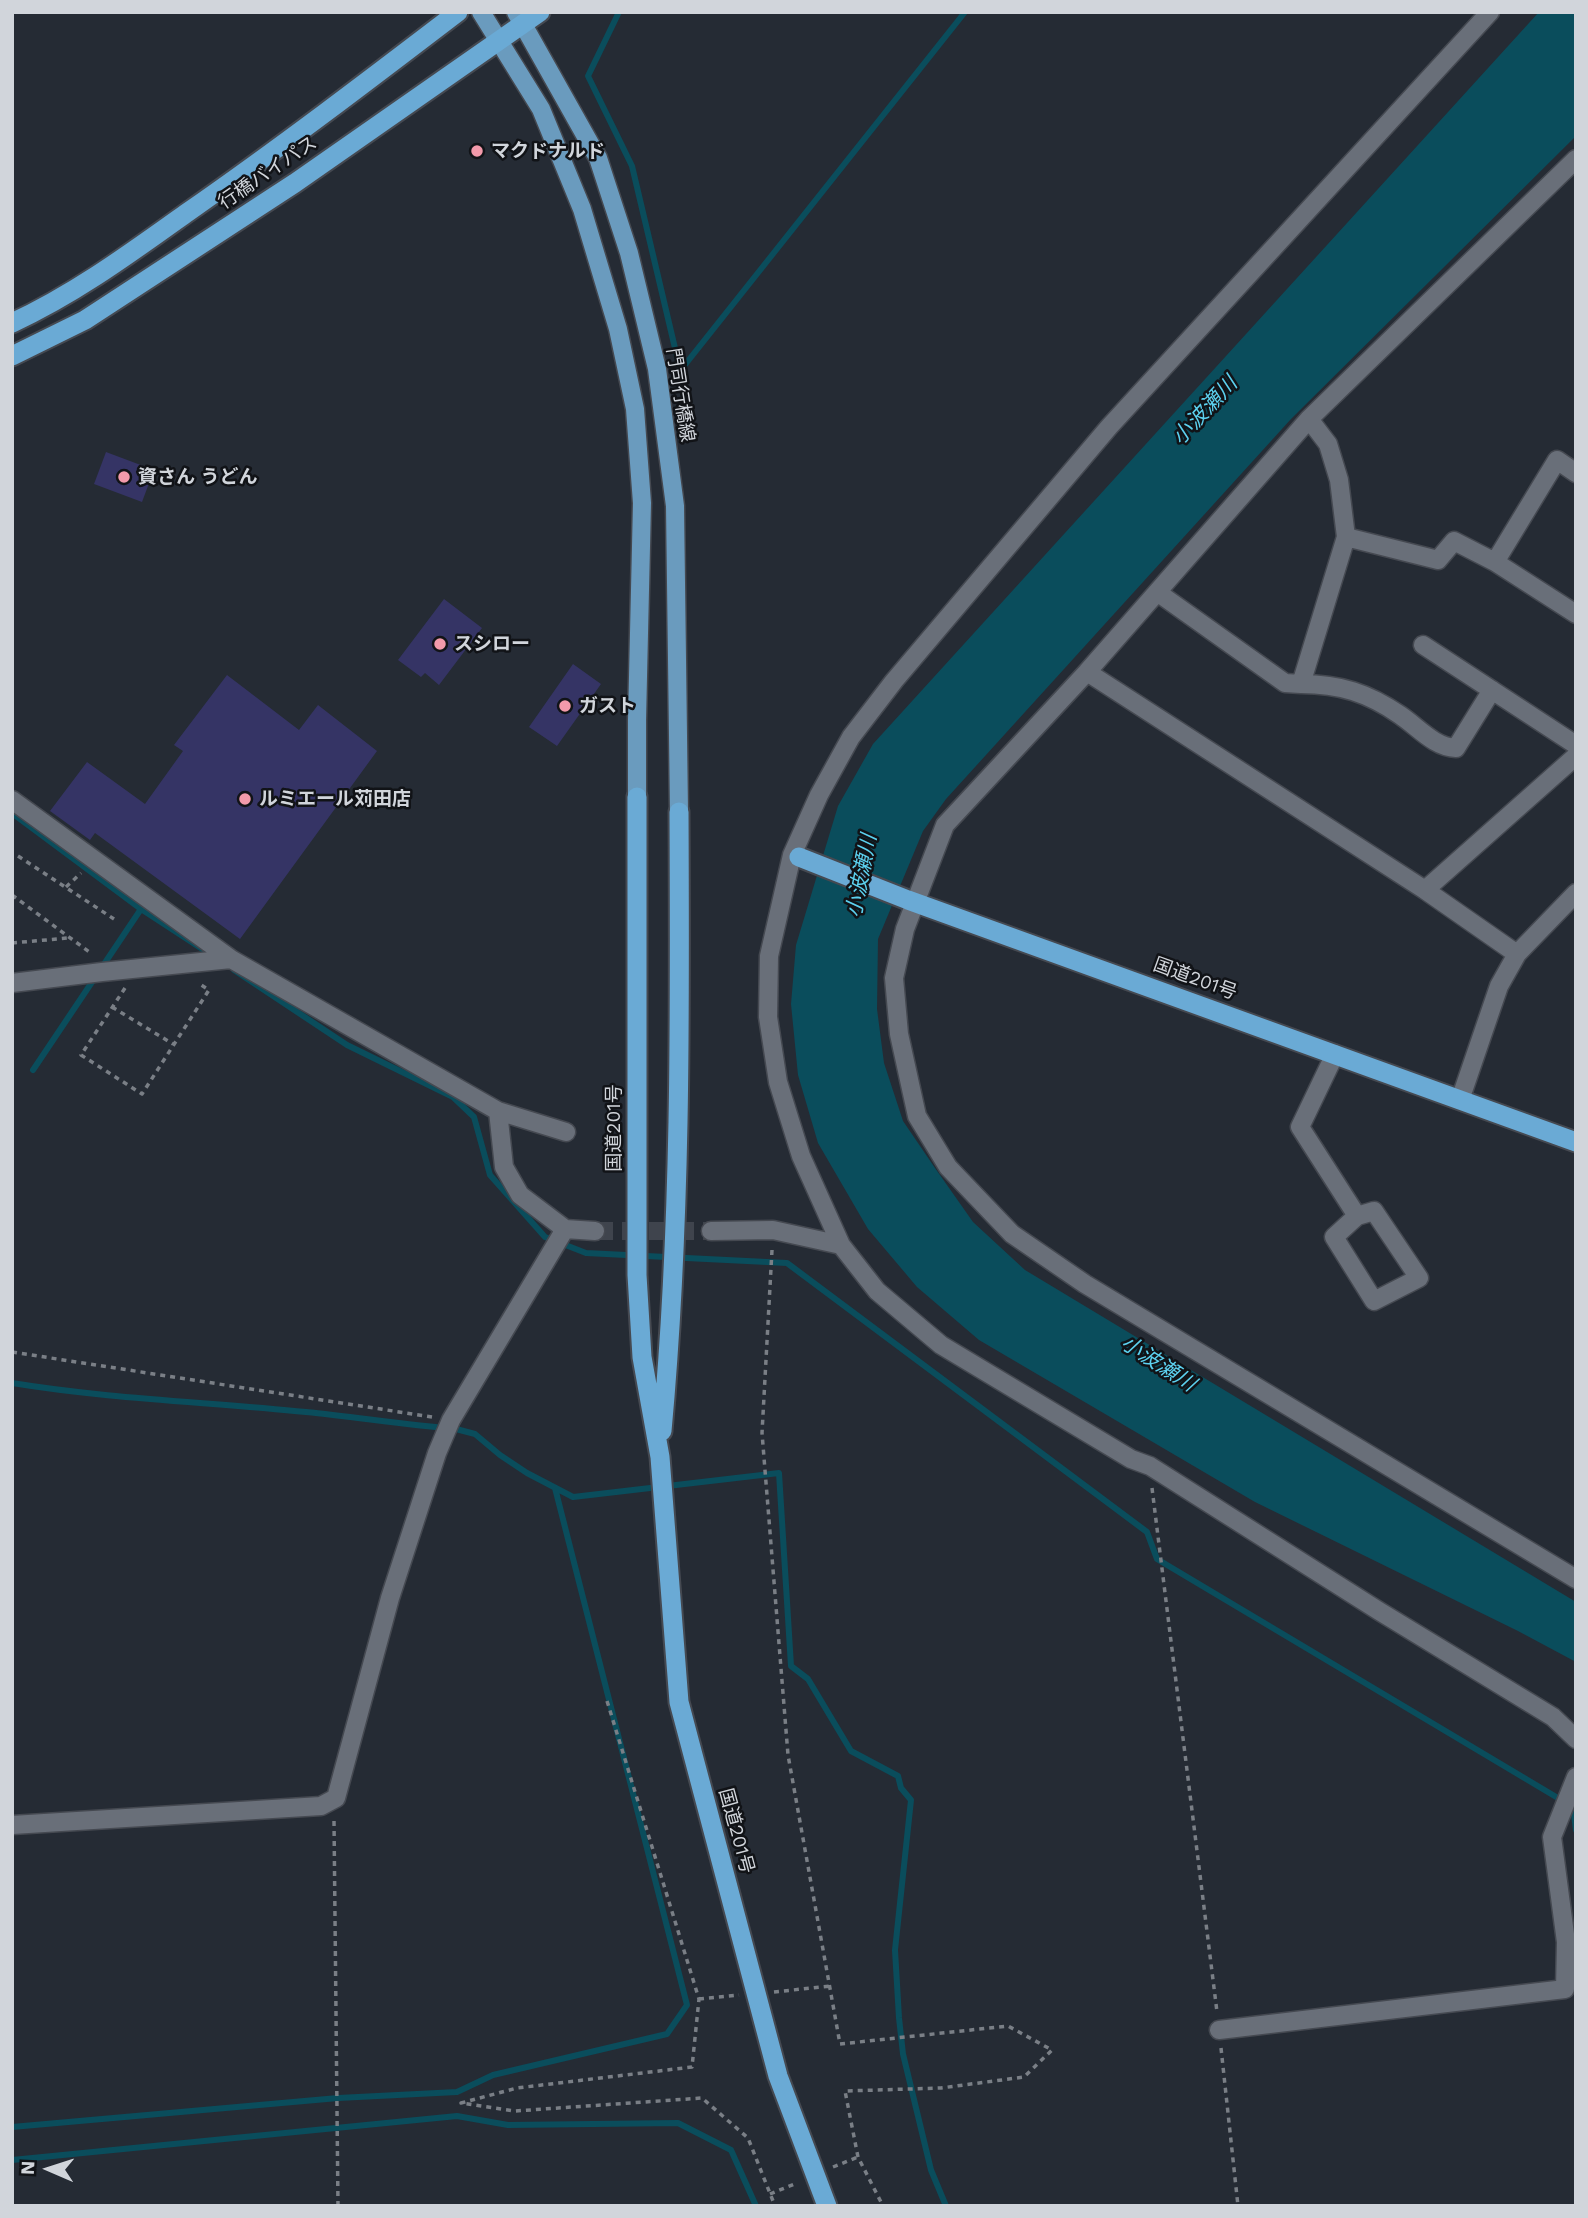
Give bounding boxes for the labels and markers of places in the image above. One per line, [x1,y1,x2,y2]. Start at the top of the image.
place label: マクドナルド [491,140,605,162]
marker: マクドナルド [469,143,485,159]
place label: 資さん うどん [138,466,257,488]
marker: 資さん うどん [116,469,132,485]
place label: スシロー [454,633,530,655]
marker: スシロー [432,636,448,652]
place label: ガスト [579,695,636,717]
marker: ガスト [557,698,573,714]
place label: ルミエール苅田店 [259,788,411,810]
marker: ルミエール苅田店 [237,791,253,807]

